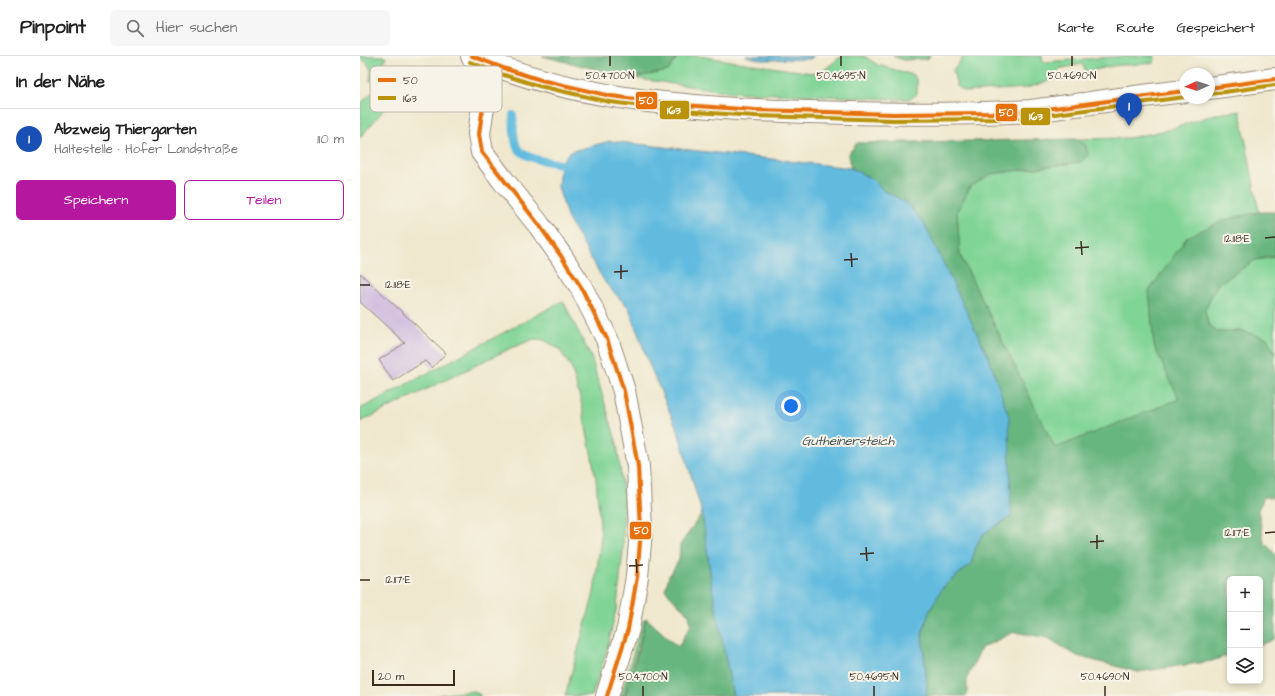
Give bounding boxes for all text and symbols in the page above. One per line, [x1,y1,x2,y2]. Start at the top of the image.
search box [110,10,390,46]
text: Pinpoint [20,14,86,41]
icon: search [124,17,146,39]
text: Hier suchen [156,17,237,38]
text: Karte [1058,18,1094,38]
text: Route [1116,18,1154,38]
text: Gespeichert [1176,18,1255,38]
legend [370,66,502,112]
north arrow [1179,68,1215,104]
text: 50.4700°N [586,69,634,83]
text: 50.4695°N [816,69,866,83]
text: 50.4690°N [1048,69,1096,83]
text: In der Nähe [16,70,105,94]
text: 50 [403,73,418,88]
text: 163 [403,91,417,106]
line badge: 50 [635,91,658,110]
text: 50 [639,93,653,108]
pin: 1 [1116,93,1142,126]
line badge: 163 [659,100,690,120]
text: 163 [667,103,681,118]
line badge: 50 [995,103,1018,122]
text: 50 [999,105,1013,120]
line badge: 163 [1020,107,1051,126]
text: 163 [1029,109,1043,124]
text: Abzweig Thiergarten [54,119,196,140]
text: 1 [28,130,30,148]
text: 110 m [317,130,344,148]
text: Haltestelle · Hofer Landstraße [54,140,238,158]
button: Speichern [16,180,176,220]
button: Teilen [184,180,344,220]
text: 12.118°E [1224,232,1250,246]
text: 12.118°E [385,278,411,292]
your location [781,396,801,416]
water label: Gutheinersteich [802,432,895,450]
line badge: 50 [629,521,652,540]
text: 50 [634,523,648,538]
text: 12.117°E [1224,526,1250,540]
text: 12.117°E [385,573,411,587]
map controls [1227,576,1263,684]
button: + [1227,576,1263,612]
button: − [1227,612,1263,648]
button: layers [1227,648,1263,684]
scale bar [372,668,455,687]
text: 20 m [378,669,404,684]
text: 50.4700°N [619,670,667,684]
text: 50.4695°N [849,670,899,684]
text: 50.4690°N [1081,670,1129,684]

